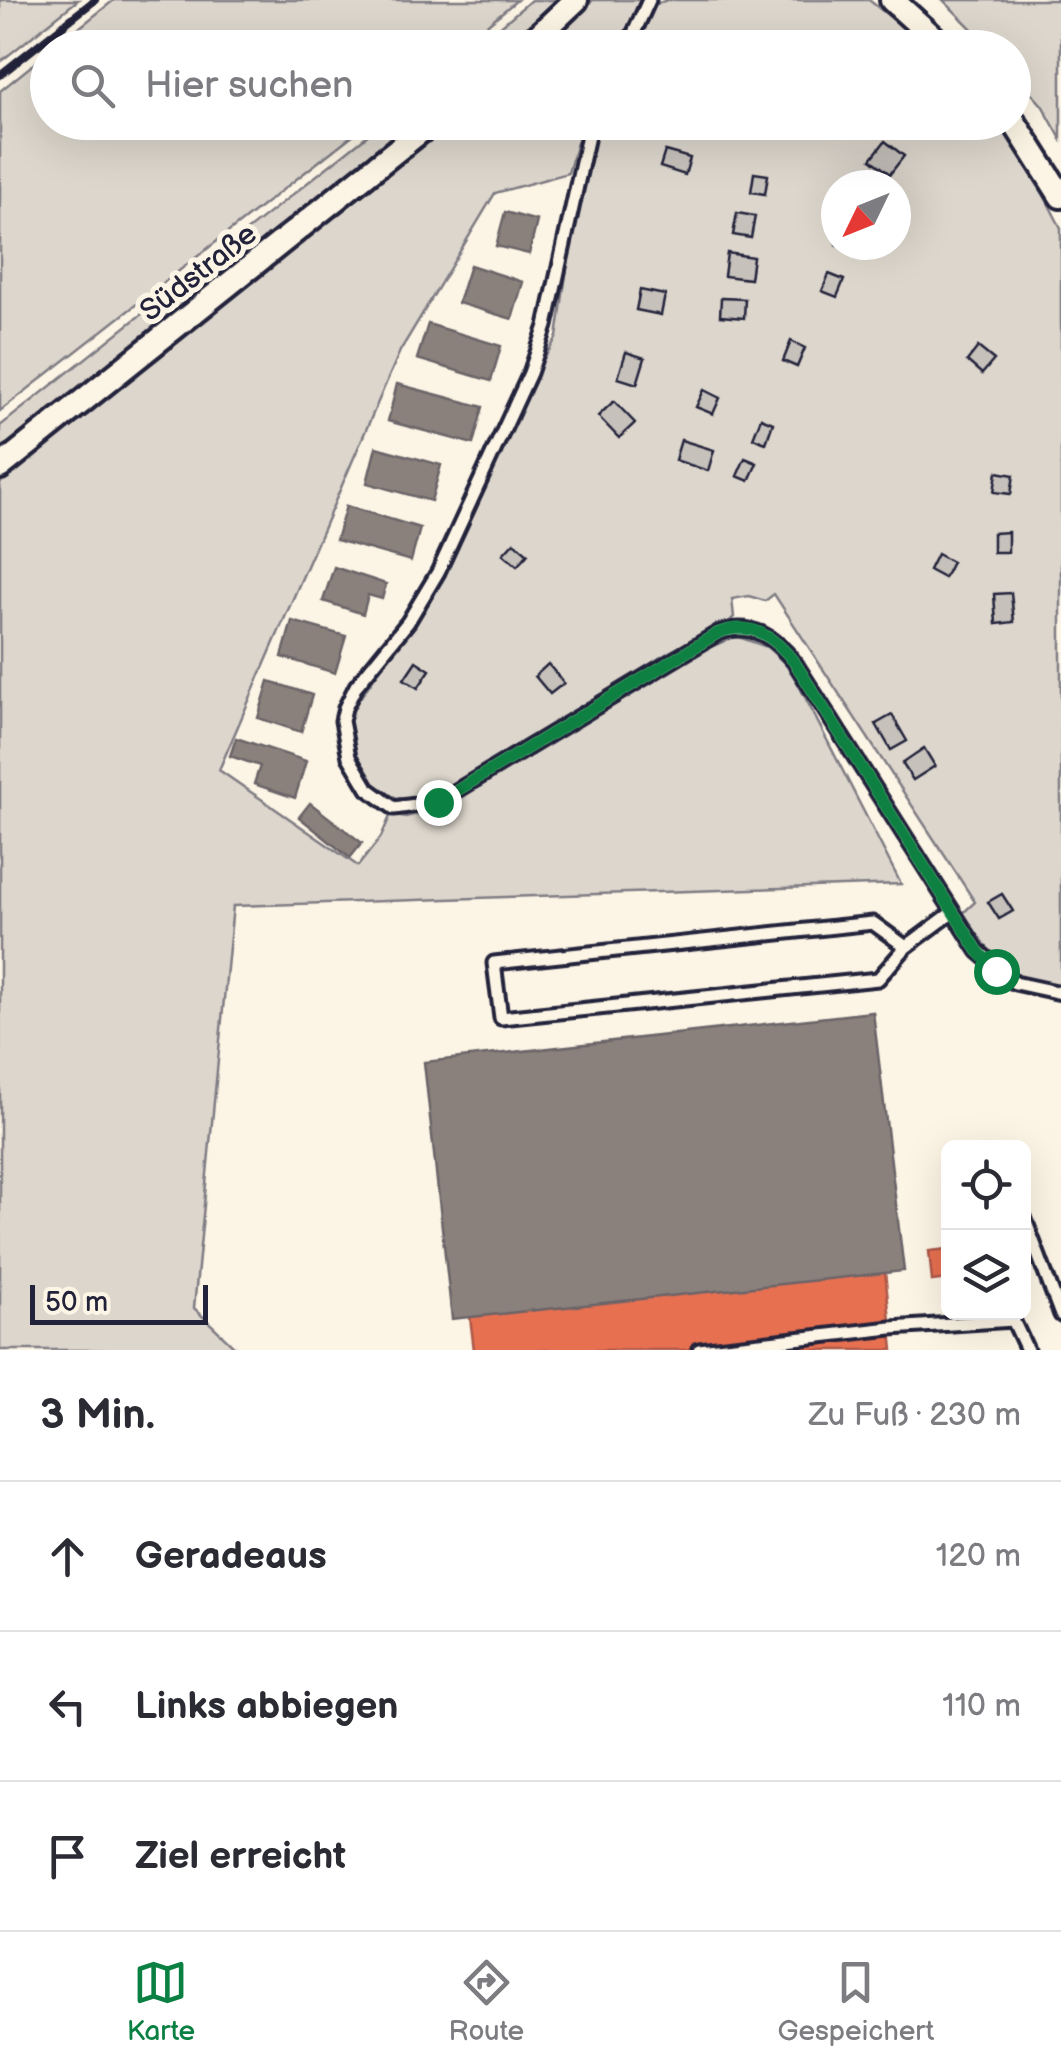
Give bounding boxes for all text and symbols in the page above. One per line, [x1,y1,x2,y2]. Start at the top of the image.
search box [30,30,1031,140]
icon: search [65,58,120,113]
text: Hier suchen [145,63,353,108]
north arrow [821,170,911,260]
street label: Südstraße [133,216,264,329]
route end [416,780,462,826]
route start [974,949,1020,995]
map controls [941,1140,1031,1320]
button: locate [941,1140,1031,1230]
button: layers [941,1230,1031,1320]
scale bar [30,1280,208,1324]
text: 50 m [45,1286,108,1319]
text: 3 Min. [40,1390,155,1441]
text: Zu Fuß · 230 m [808,1396,1021,1435]
icon: ahead [40,1529,95,1584]
text: Geradeaus [135,1534,327,1579]
text: 120 m [936,1537,1021,1576]
icon: left [40,1679,95,1734]
text: Links abbiegen [135,1684,399,1729]
text: 110 m [942,1687,1021,1726]
icon: arrive [40,1829,95,1884]
text: Ziel erreicht [135,1834,346,1879]
tab: Karte [127,1955,195,2048]
tab: Route [449,1955,524,2048]
tab: Gespeichert [777,1955,934,2048]

